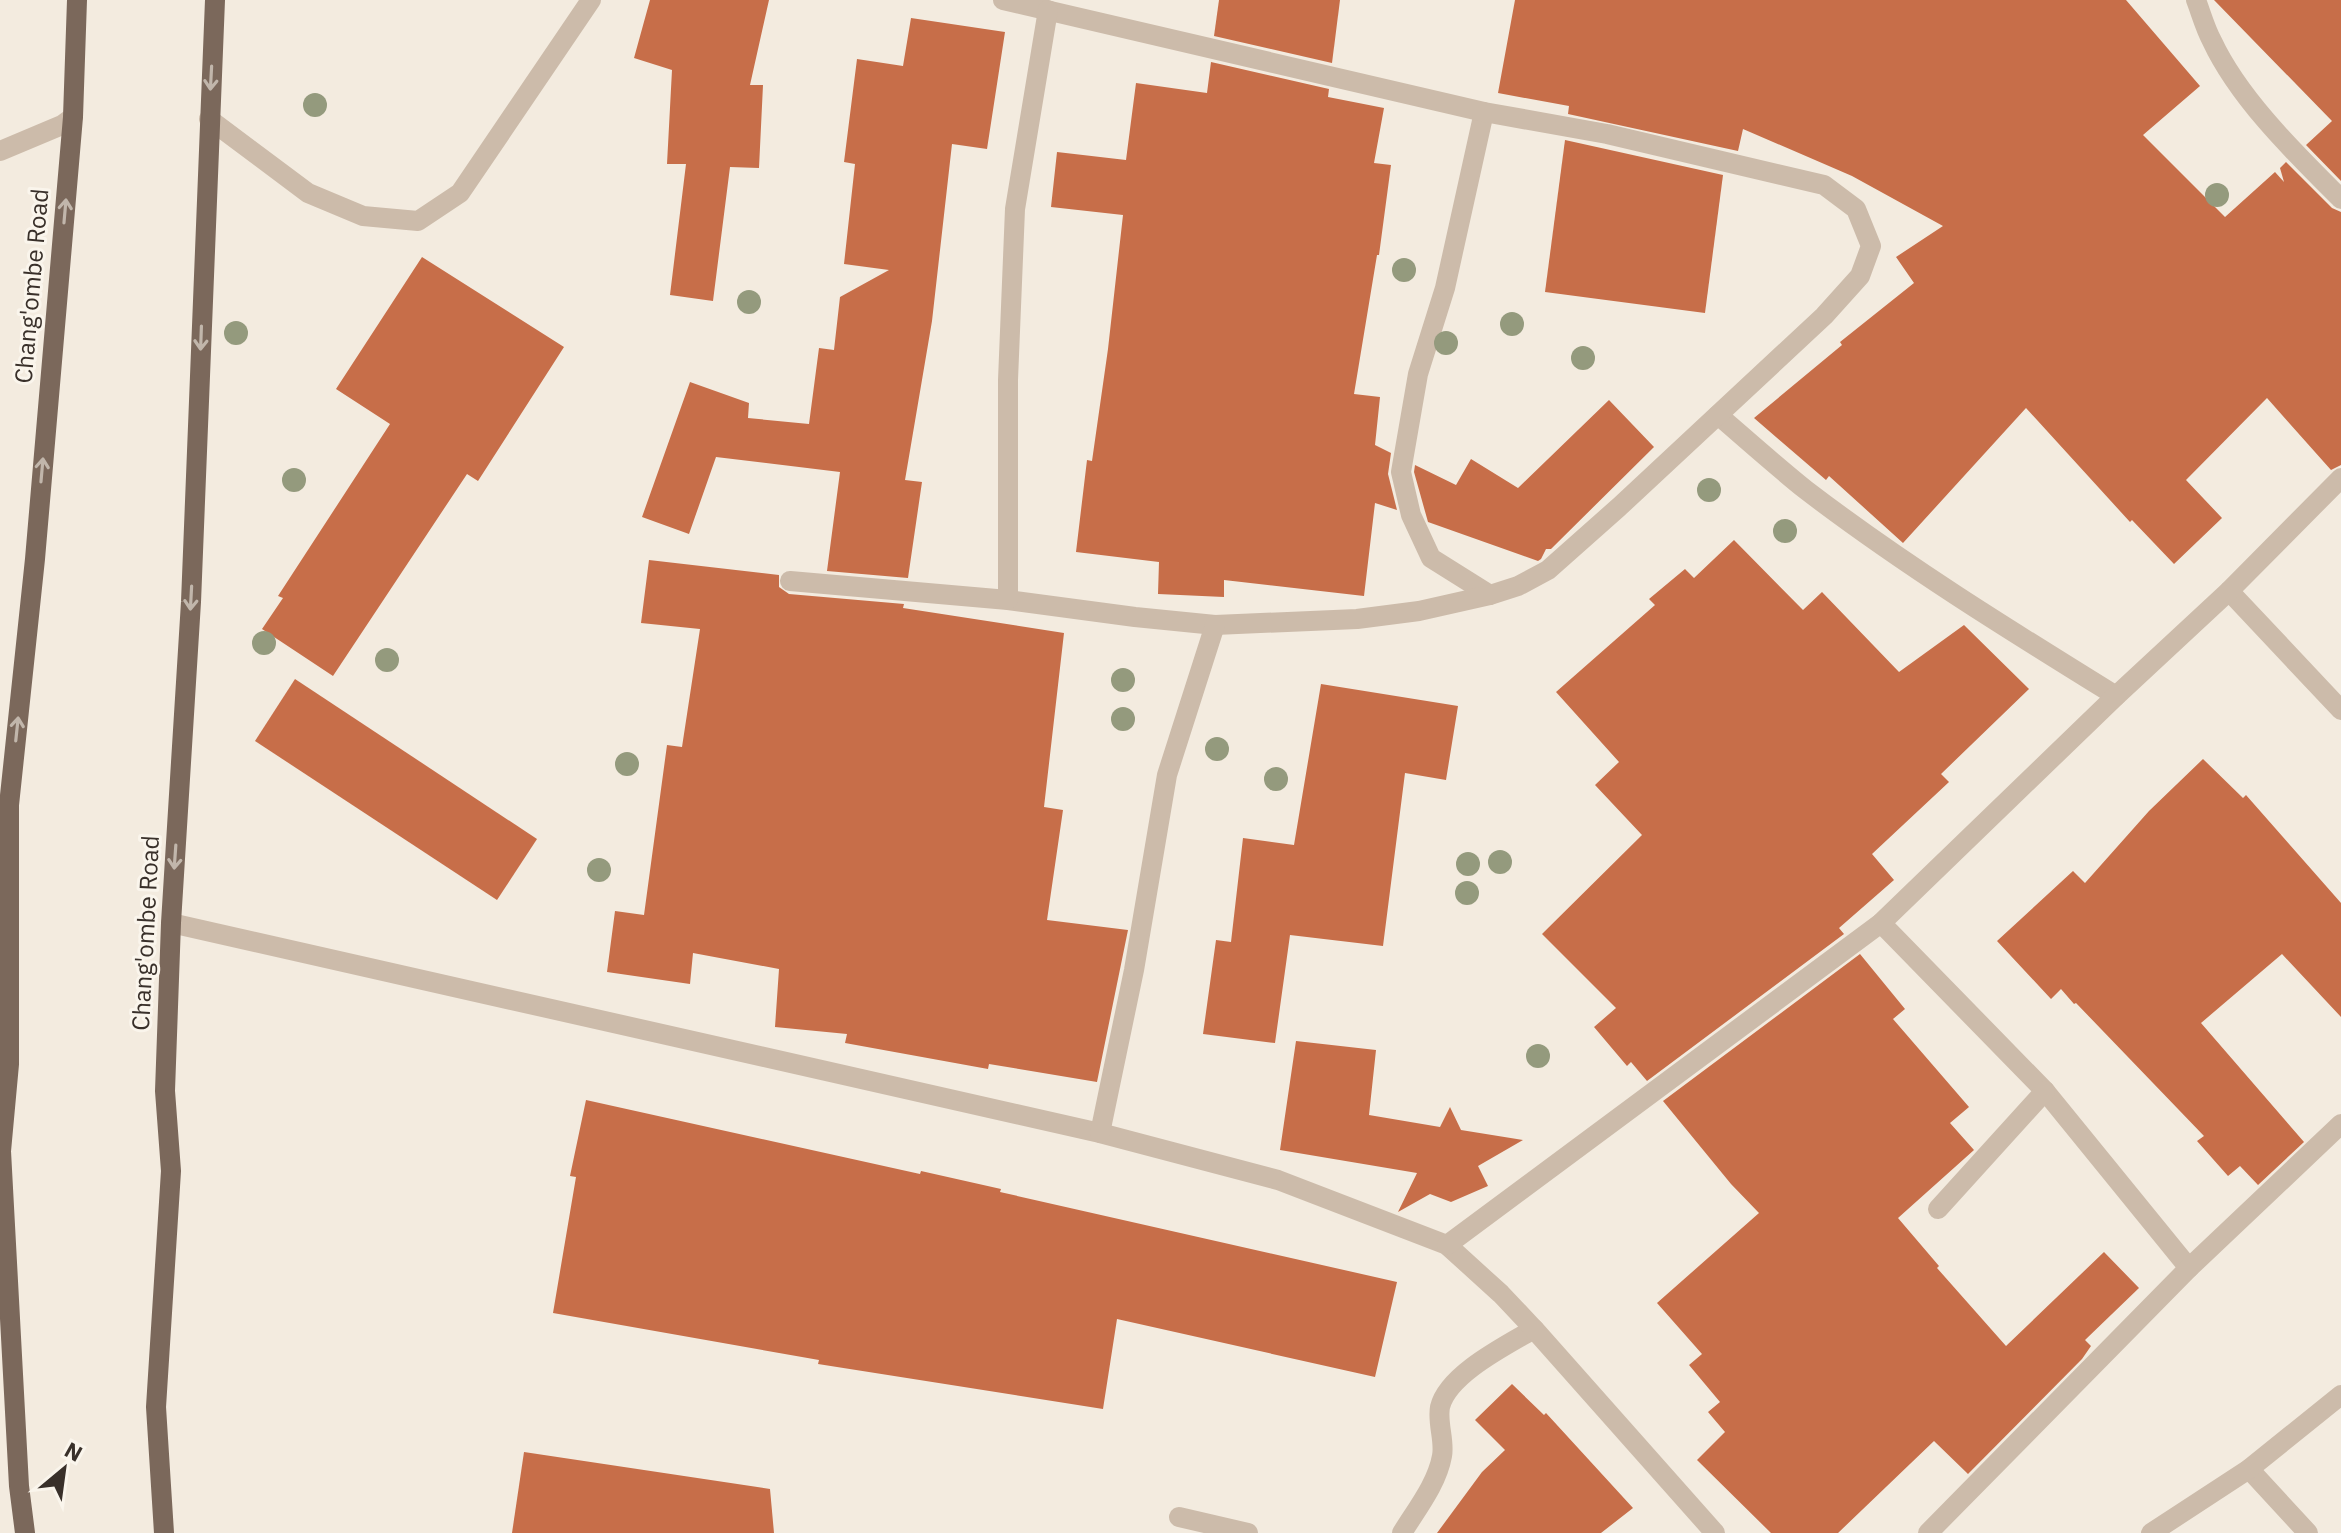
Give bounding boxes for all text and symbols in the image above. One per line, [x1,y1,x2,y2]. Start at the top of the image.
one-way arrow [204,64,219,91]
street label: Chang'ombe Road [7,187,55,385]
one-way arrow [58,198,73,225]
one-way arrow [194,324,209,351]
one-way arrow [35,457,50,484]
one-way arrow [184,584,199,611]
one-way arrow [9,716,24,743]
street label: Chang'ombe Road [124,835,166,1031]
one-way arrow [167,843,182,870]
north arrow [24,1429,104,1509]
text: N [60,1435,88,1468]

